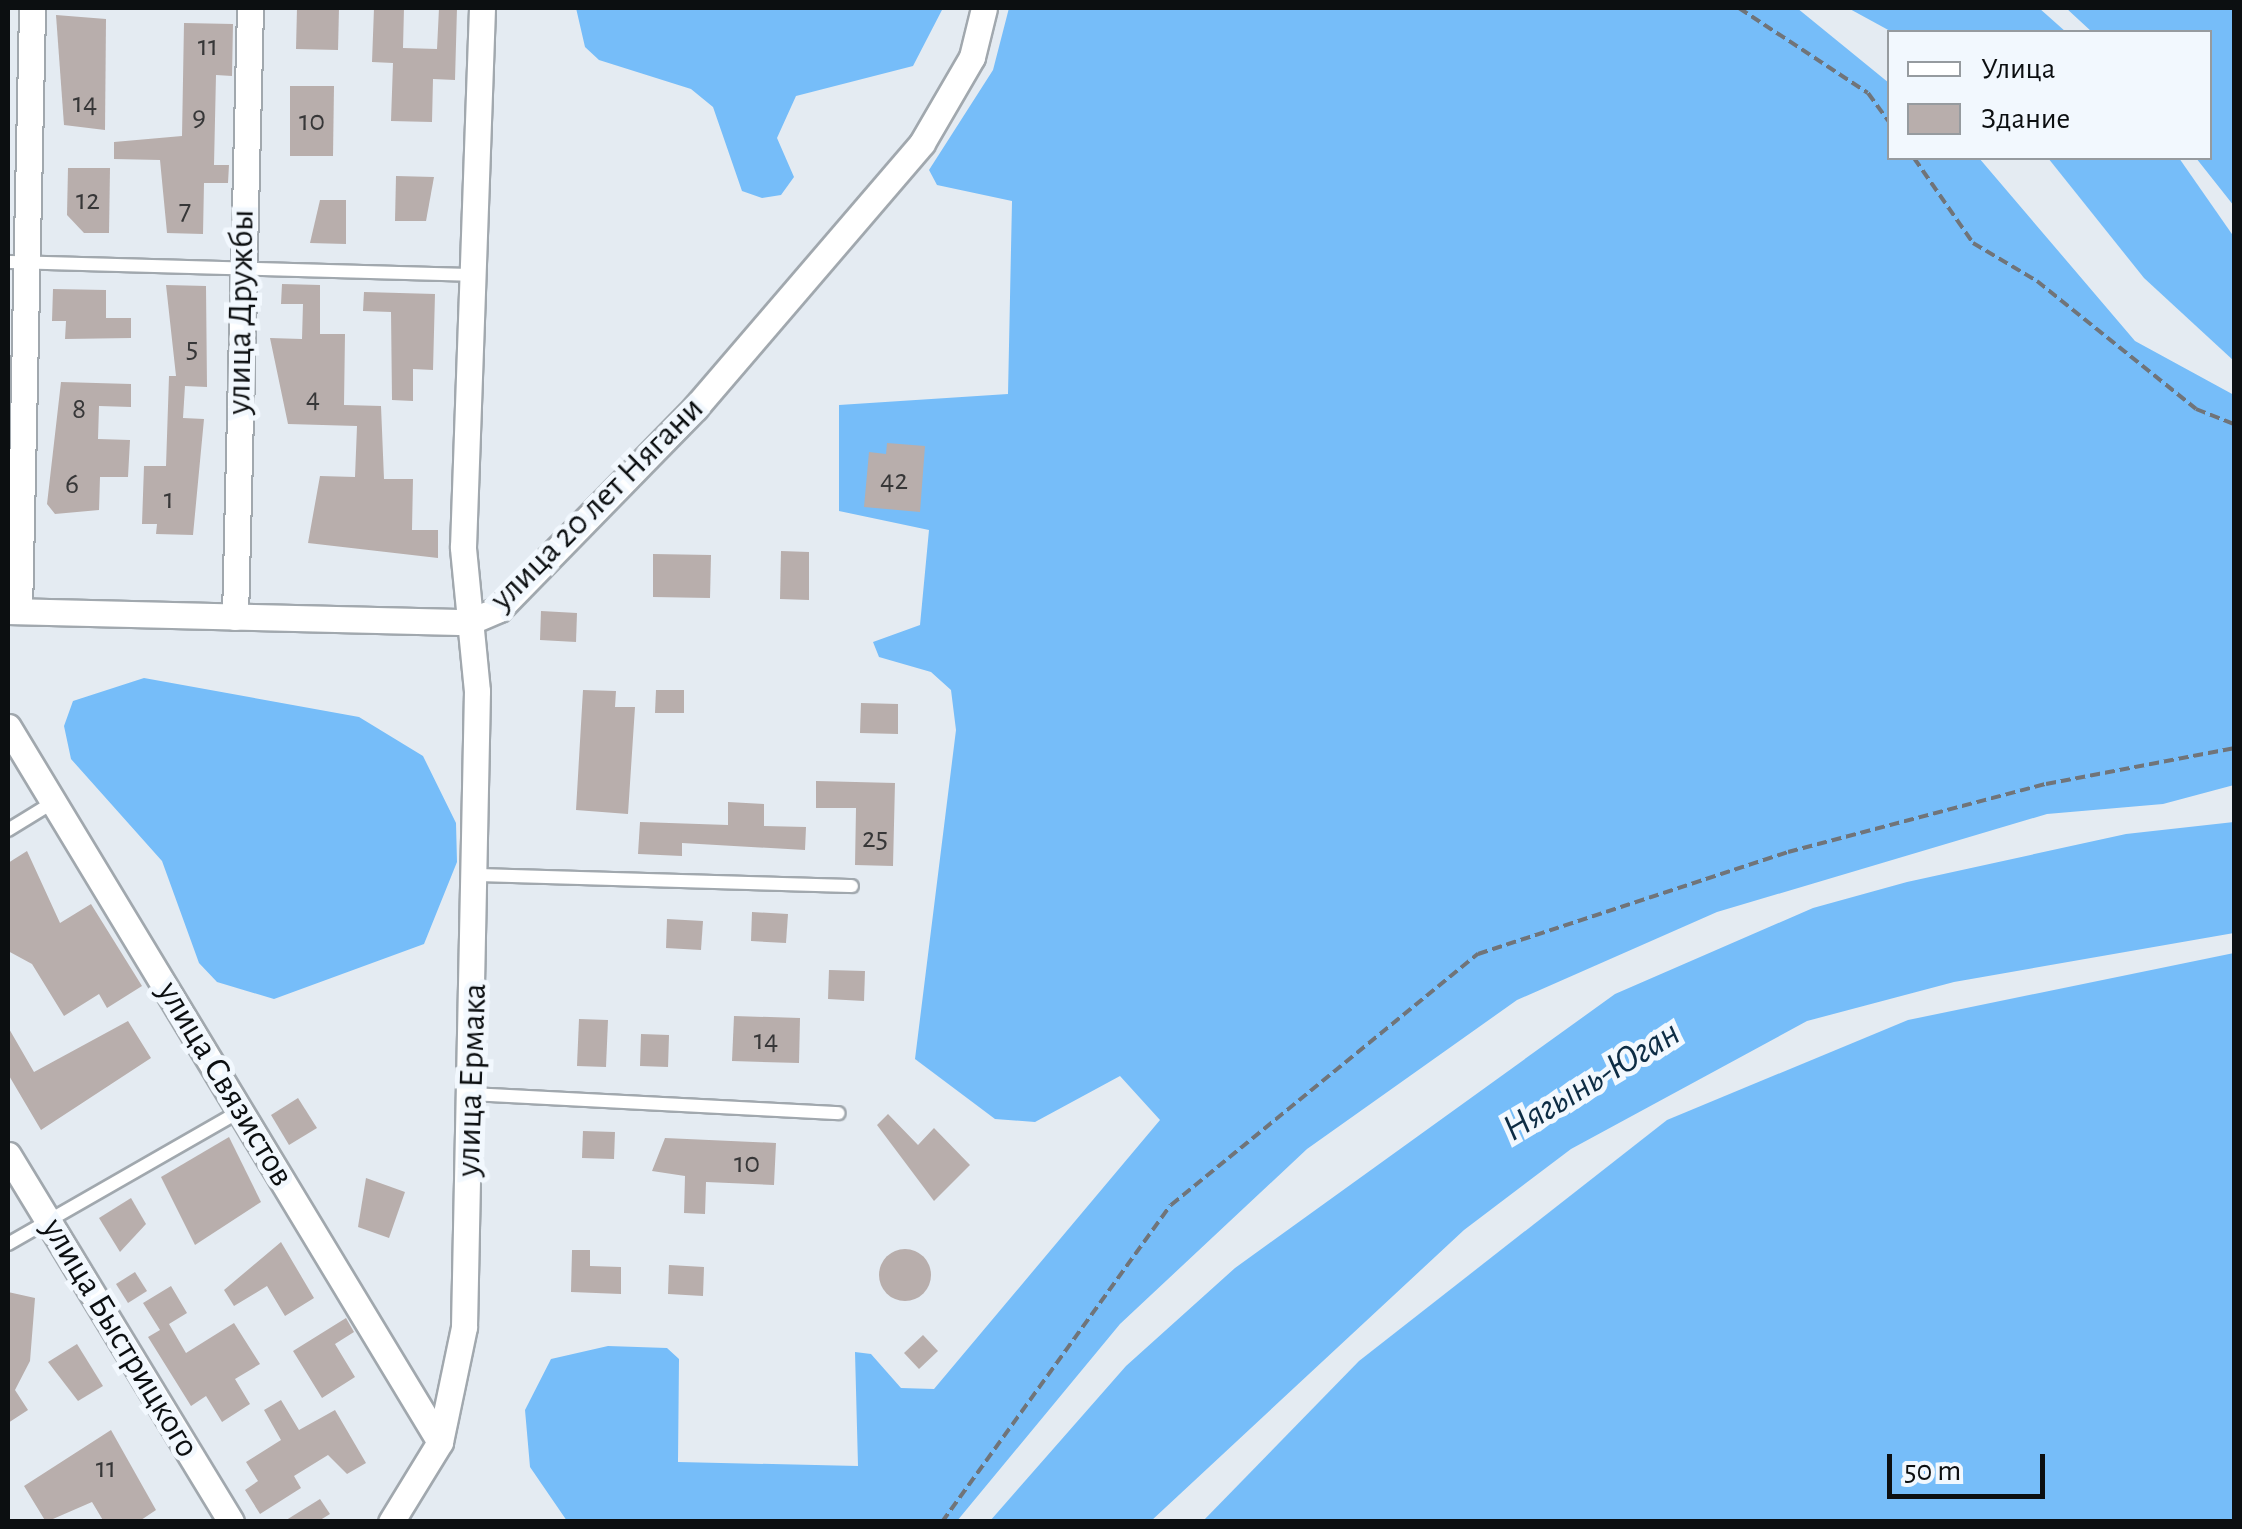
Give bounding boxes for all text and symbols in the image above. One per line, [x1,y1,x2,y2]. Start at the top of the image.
house number: 11 [198,28,218,64]
legend [1887,30,2212,160]
text: Улица [1981,54,2056,84]
house number: 14 [73,85,97,121]
house number: 9 [192,99,206,135]
house number: 10 [299,103,325,139]
text: Здание [1981,104,2070,134]
house number: 12 [76,182,100,218]
house number: 7 [179,192,191,228]
street label: улица Дружбы [218,209,264,415]
house number: 5 [186,330,198,366]
house number: 4 [306,380,320,416]
street label: улица 20 лет Нягани [481,388,713,620]
house number: 8 [72,391,86,427]
house number: 42 [880,462,908,498]
house number: 6 [65,466,79,502]
house number: 1 [164,481,174,517]
house number: 25 [862,820,888,856]
street label: улица Связистов [147,974,303,1194]
street label: улица Ермака [448,983,496,1177]
water label: Нягынь-Юган [1495,1011,1689,1153]
house number: 14 [754,1022,778,1058]
house number: 10 [734,1145,760,1181]
street label: улица Быстрицкого [32,1211,208,1465]
scale bar [1892,1434,2050,1496]
house number: 11 [96,1450,116,1486]
text: 50 m [1904,1456,1961,1486]

